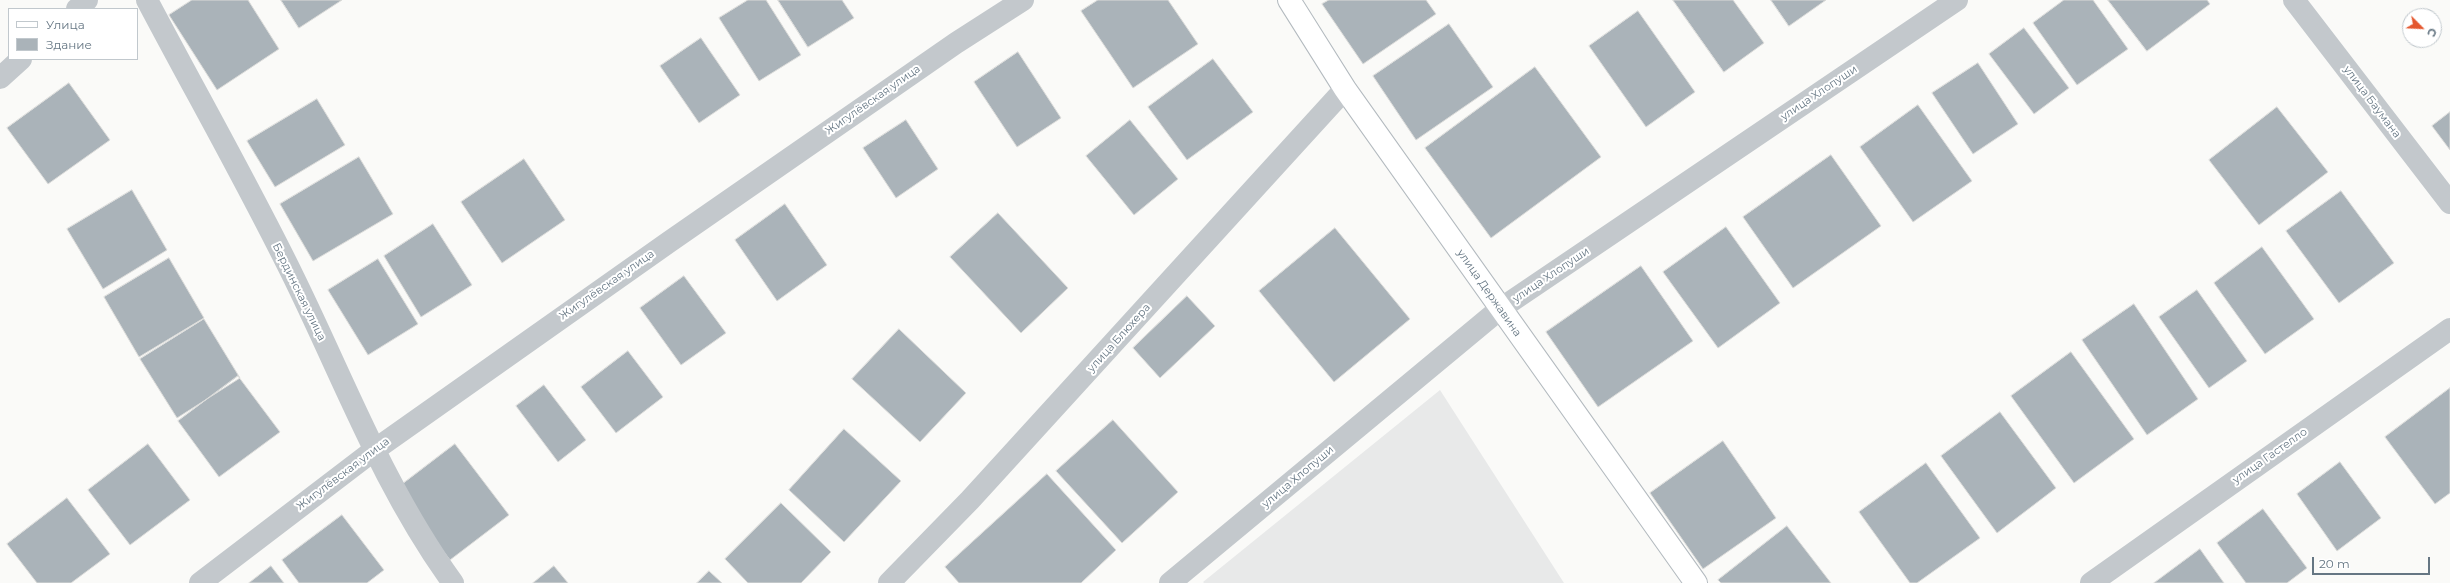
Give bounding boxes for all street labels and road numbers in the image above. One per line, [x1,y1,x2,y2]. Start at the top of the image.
street label: Жигулёвская улица [823,62,923,138]
street label: улица Хлопуши [1778,63,1860,123]
street label: улица Баумана [2341,63,2403,141]
street label: Бердинская улица [270,241,328,343]
street label: улица Хлопуши [1510,245,1592,305]
street label: Жигулёвская улица [557,247,657,323]
street label: улица Державина [1454,247,1524,339]
street label: улица Блюхера [1085,301,1153,375]
street label: улица Гастелло [2230,425,2310,487]
street label: Жигулёвская улица [294,435,392,513]
street label: улица Хлопуши [1259,443,1337,511]

